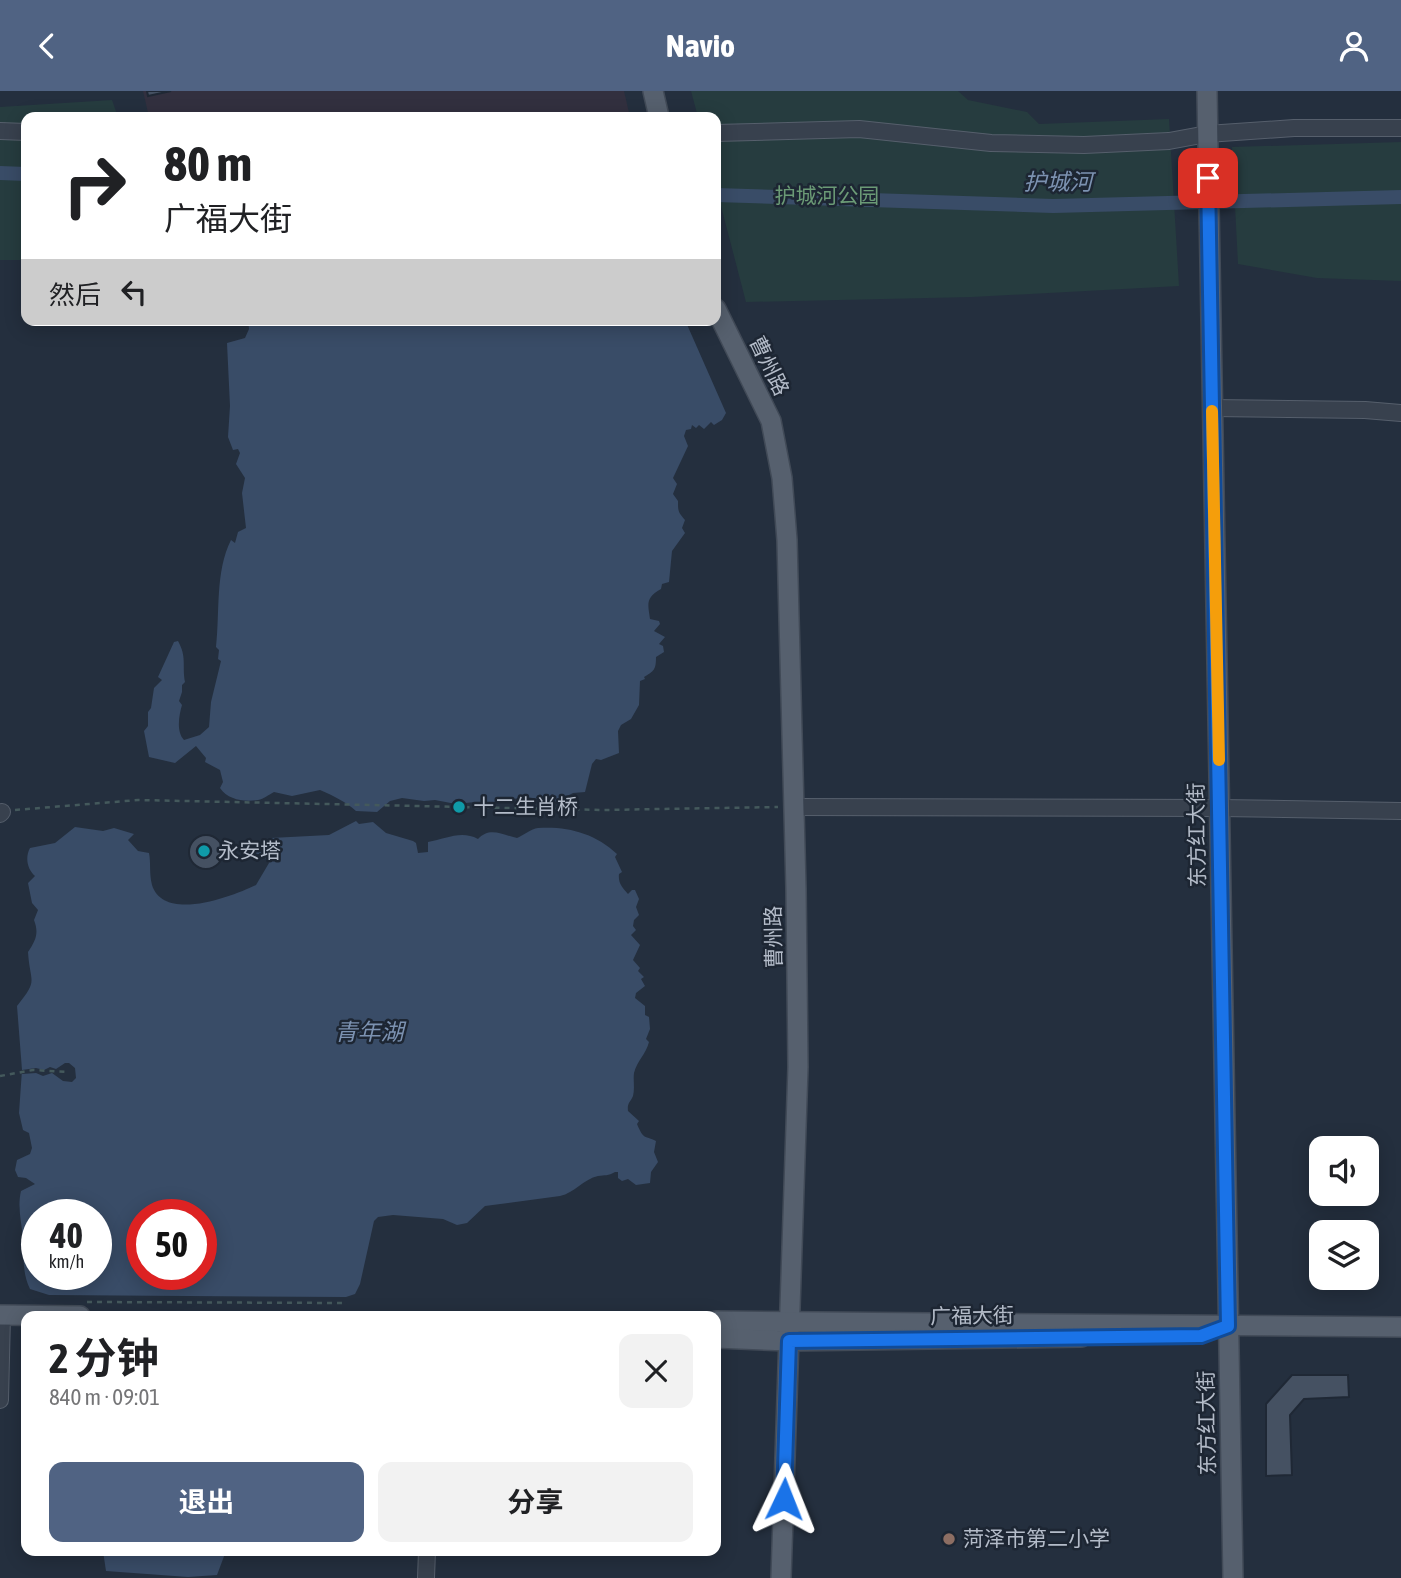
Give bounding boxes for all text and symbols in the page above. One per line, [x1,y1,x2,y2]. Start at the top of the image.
icon: back [28,27,66,65]
text: Navio [666,27,735,64]
icon: person [1335,27,1373,65]
text: 80 m [164,135,252,191]
icon: right [49,140,140,231]
pin [1178,148,1238,208]
icon: arrive [1189,159,1227,197]
water label: 护城河 [1024,169,1097,195]
park label: 护城河公园 [775,183,880,207]
text: 广福大街 [164,200,292,237]
icon: left [115,273,153,311]
text: 然后 [49,280,101,310]
street label: 曹州路 [745,332,794,399]
street label: 东方红大街 [1183,782,1209,888]
place label: 十二生肖桥 [473,794,578,818]
marker: 十二生肖桥 [451,799,467,815]
place label: 永安塔 [218,838,281,862]
marker: 永安塔 [196,843,212,859]
street label: 曹州路 [760,905,786,969]
water label: 青年湖 [335,1019,407,1045]
map controls [1309,1136,1379,1290]
button: sound [1309,1136,1379,1206]
speed limit sign: 50 [126,1199,217,1290]
text: 40 [50,1215,83,1255]
button: layers [1309,1220,1379,1290]
text: km/h [49,1251,84,1272]
street label: 广福大街 [930,1302,1014,1328]
text: 2 分钟 [49,1334,159,1382]
button: close [619,1334,693,1408]
street label: 东方红大街 [1193,1370,1219,1476]
text: 840 m · 09:01 [49,1384,160,1410]
button: 退出 [49,1462,364,1542]
button: 分享 [378,1462,693,1542]
position arrow [747,1462,821,1536]
place label: 菏泽市第二小学 [963,1526,1110,1550]
marker: 菏泽市第二小学 [941,1531,957,1547]

